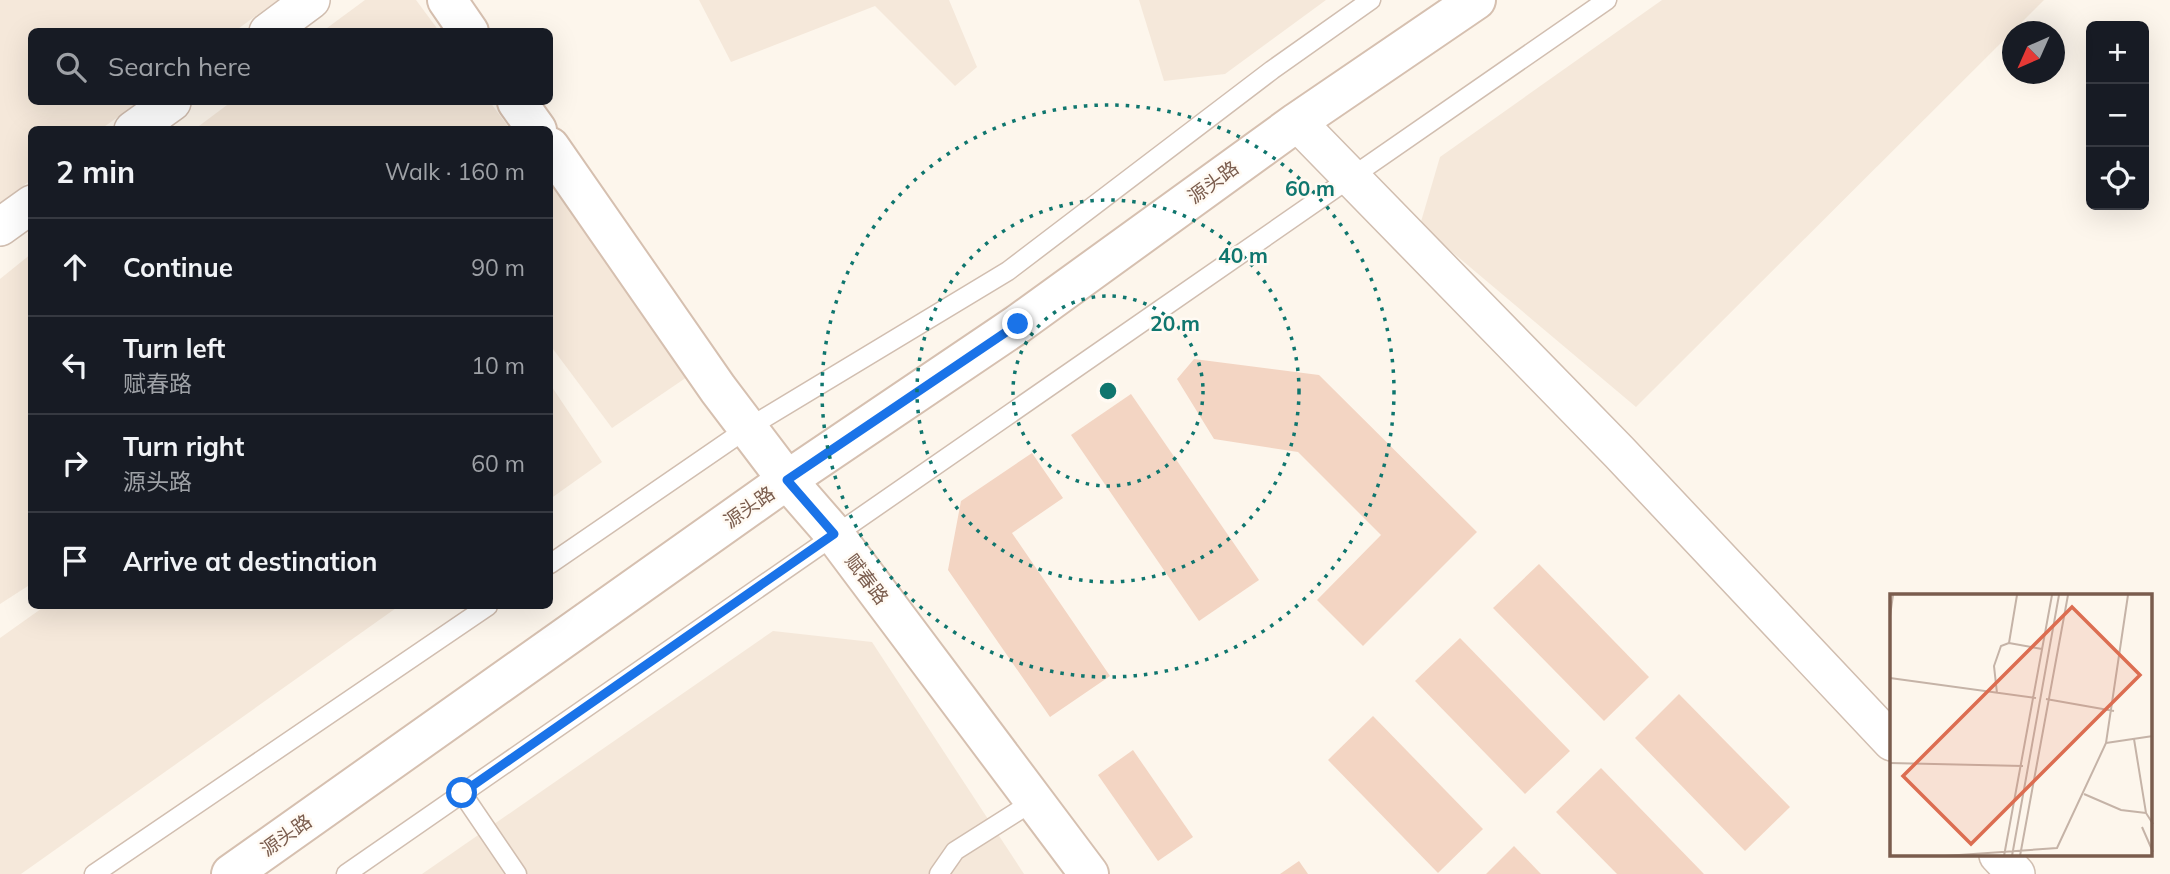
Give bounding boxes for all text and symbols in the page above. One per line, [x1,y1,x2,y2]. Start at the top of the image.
north arrow [2002,21,2065,84]
map controls [2086,21,2149,210]
button: + [2086,21,2149,84]
search box [28,28,553,105]
icon: search [52,48,90,86]
text: Search here [108,50,251,83]
button: − [2086,84,2149,147]
button: locate [2086,147,2149,210]
text: 2 min [56,153,135,191]
street label: 源头路 [1183,156,1243,208]
text: Walk · 160 m [385,157,525,186]
text: 60 m [1285,175,1335,201]
text: 40 m [1218,242,1268,268]
icon: ahead [56,248,94,286]
text: Continue [123,251,233,284]
text: 90 m [471,253,525,282]
route end [1002,308,1033,339]
text: 20 m [1150,310,1200,336]
text: Turn left [123,332,225,365]
icon: left [56,346,94,384]
text: 10 m [471,351,525,380]
text: 赋春路 [123,369,192,398]
centre of rings [1096,379,1120,403]
text: Turn right [123,430,244,463]
icon: right [56,444,94,482]
text: 60 m [471,449,525,478]
text: 源头路 [123,467,192,496]
street label: 源头路 [719,481,779,533]
icon: arrive [56,542,94,580]
text: Arrive at destination [123,545,378,578]
street label: 赋春路 [840,549,894,609]
inset map [1890,594,2152,856]
route start [446,777,477,808]
street label: 源头路 [256,809,316,861]

